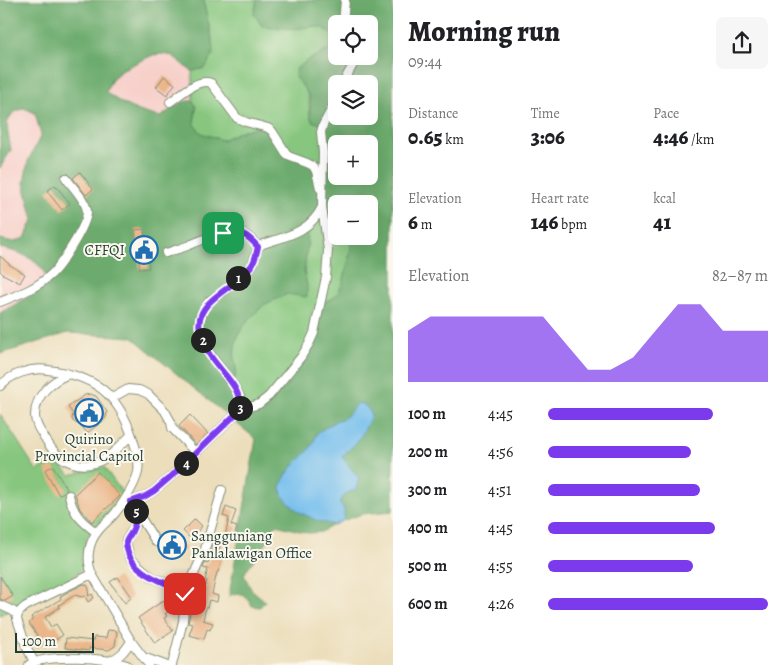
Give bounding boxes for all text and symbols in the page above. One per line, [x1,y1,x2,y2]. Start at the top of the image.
text: Morning run [408,13,560,51]
map controls [328,15,378,245]
button: locate [328,15,378,65]
button: share [716,17,768,69]
text: 09:44 [408,51,442,73]
button: layers [328,75,378,125]
text: Distance [408,104,458,123]
text: Time [531,104,560,123]
text: Pace [653,104,679,123]
text: 0.65 [408,123,442,151]
text: 3:06 [531,123,565,151]
text: 4:46 [653,123,688,151]
text: km [442,130,464,149]
text: /km [688,130,714,149]
button: + [328,135,378,185]
text: Elevation [408,189,462,208]
text: Heart rate [531,189,589,208]
text: kcal [653,189,676,208]
button: − [328,195,378,245]
text: 6 [408,208,418,236]
text: 146 [531,208,558,236]
text: 41 [653,208,671,236]
pin [202,212,244,254]
text: m [418,215,432,234]
text: bpm [558,215,587,234]
icon: arrive [209,219,237,247]
public building icon: CFFQI [129,235,159,265]
place label: CFFQI [85,240,125,260]
text: Elevation [408,265,469,287]
text: 82–87 m [712,265,768,287]
pin: 1 [226,266,250,290]
text: 1 [236,269,241,288]
pin: 2 [190,328,216,352]
text: 2 [200,331,207,350]
pin: 3 [228,396,252,420]
public building icon: Quirino Provincial Capitol [74,398,104,428]
text: 3 [237,399,244,418]
text: 100 m [408,403,446,425]
text: 4:45 [488,403,513,425]
place label: Quirino Provincial Capitol [35,429,144,466]
text: 200 m [408,441,448,463]
text: 4:56 [488,441,513,463]
pin: 4 [174,450,198,476]
text: 4 [183,454,190,473]
text: 300 m [408,479,447,501]
text: 4:51 [488,479,511,501]
pin: 5 [124,498,148,524]
text: 5 [134,502,139,521]
text: 400 m [408,517,448,539]
text: 4:45 [488,517,513,539]
place label: Sangguniang Panlalawigan Office [191,526,312,563]
public building icon: Sangguniang Panlalawigan Office [157,530,187,560]
text: 500 m [408,555,447,577]
text: 4:55 [488,555,513,577]
pin [164,573,206,615]
icon: check [171,580,199,608]
text: 600 m [408,593,448,615]
text: 4:26 [488,593,514,615]
scale bar [15,630,94,653]
text: 100 m [22,632,56,651]

